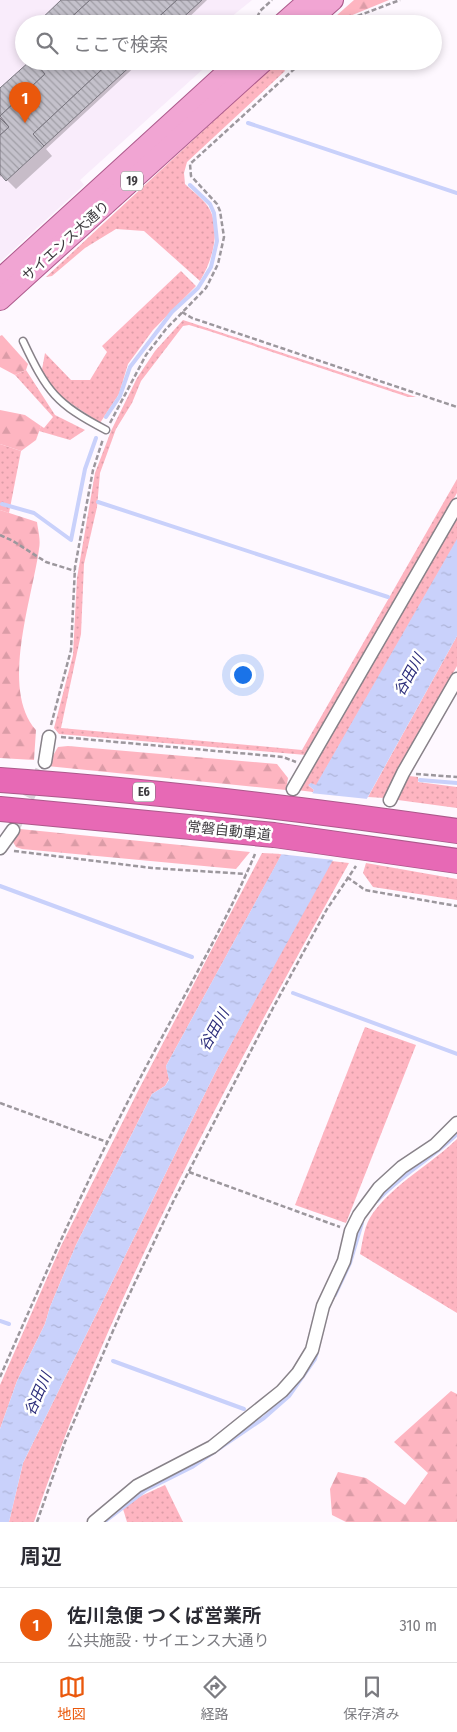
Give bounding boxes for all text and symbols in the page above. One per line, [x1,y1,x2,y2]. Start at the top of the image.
search box [15,15,442,70]
icon: search [33,29,61,57]
text: ここで検索 [73,33,168,56]
pin: 1 [9,82,41,123]
road number: 19 [121,172,143,190]
street label: サイエンス大通り [19,197,113,285]
water label: 谷田川 [390,649,429,699]
your location [230,662,256,688]
road number: E6 [133,782,155,802]
street label: 常磐自動車道 [186,818,272,844]
water label: 谷田川 [195,1004,234,1054]
water label: 谷田川 [21,1368,56,1418]
text: 周辺 [20,1544,62,1570]
text: 佐川急便 つくば営業所 [67,1604,261,1627]
text: 1 [33,1616,39,1635]
text: 310 m [400,1616,437,1635]
text: 公共施設 · サイエンス大通り [67,1631,269,1650]
tab: 地図 [58,1673,86,1723]
tab: 経路 [201,1673,229,1723]
tab: 保存済み [344,1673,400,1723]

